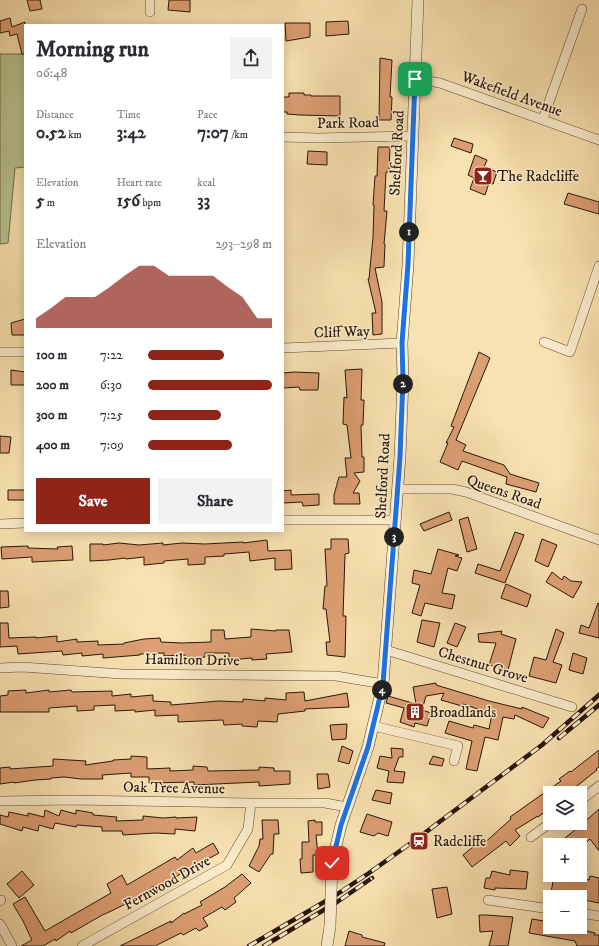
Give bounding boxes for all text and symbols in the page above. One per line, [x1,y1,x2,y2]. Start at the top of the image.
text: Morning run [36,36,149,63]
button: share [230,37,272,79]
pin [398,62,432,96]
text: 06:48 [36,65,67,81]
street label: Wakefield Avenue [458,67,565,121]
icon: arrive [404,68,426,90]
text: Distance [36,108,74,122]
text: Time [117,108,141,122]
text: Pace [197,108,218,122]
street label: Shelford Road [385,109,409,196]
street label: Park Road [317,113,380,133]
text: 0.52 [36,122,66,144]
text: 3:42 [117,122,146,144]
text: 7:07 [197,122,229,144]
text: km [66,128,82,142]
text: /km [229,128,248,142]
bar icon: The Radcliffe [472,165,494,187]
place label: The Radcliffe [497,167,579,186]
text: Elevation [36,176,79,190]
text: Heart rate [117,176,162,190]
text: kcal [197,176,215,190]
text: 5 [36,190,44,212]
text: 156 [117,190,140,212]
text: 33 [197,190,210,212]
text: m [44,196,55,210]
text: bpm [140,196,161,210]
pin: 1 [399,222,419,242]
text: 1 [407,225,411,239]
text: Elevation [36,236,86,252]
text: 293–298 m [215,236,272,252]
street label: Cliff Way [314,321,371,342]
text: 100 m [36,347,67,363]
text: 7:22 [100,347,123,363]
pin: 2 [393,374,413,394]
text: 200 m [36,377,69,393]
text: 6:30 [100,377,122,393]
text: 2 [400,377,406,391]
text: 300 m [36,407,67,423]
text: 7:25 [100,407,123,423]
street label: Shelford Road [371,432,395,519]
text: 400 m [36,437,70,453]
text: 7:09 [100,437,124,453]
street label: Queens Road [464,470,544,514]
button: Save [36,478,150,524]
button: Share [158,478,272,524]
pin: 3 [384,527,404,547]
text: 3 [392,530,396,544]
street label: Chestnut Grove [436,642,530,688]
street label: Hamilton Drive [144,650,240,670]
pin: 4 [372,680,392,700]
text: 4 [379,683,385,697]
building icon: Broadlands [404,701,426,723]
place label: Broadlands [429,703,496,722]
street label: Oak Tree Avenue [123,778,225,798]
map controls [543,786,587,934]
button: layers [543,786,587,830]
station icon: Radcliffe [408,830,430,852]
place label: Radcliffe [433,832,486,851]
button: + [543,838,587,882]
pin [315,846,349,880]
street label: Fernwood Drive [120,851,214,915]
icon: check [321,852,343,874]
button: − [543,890,587,934]

